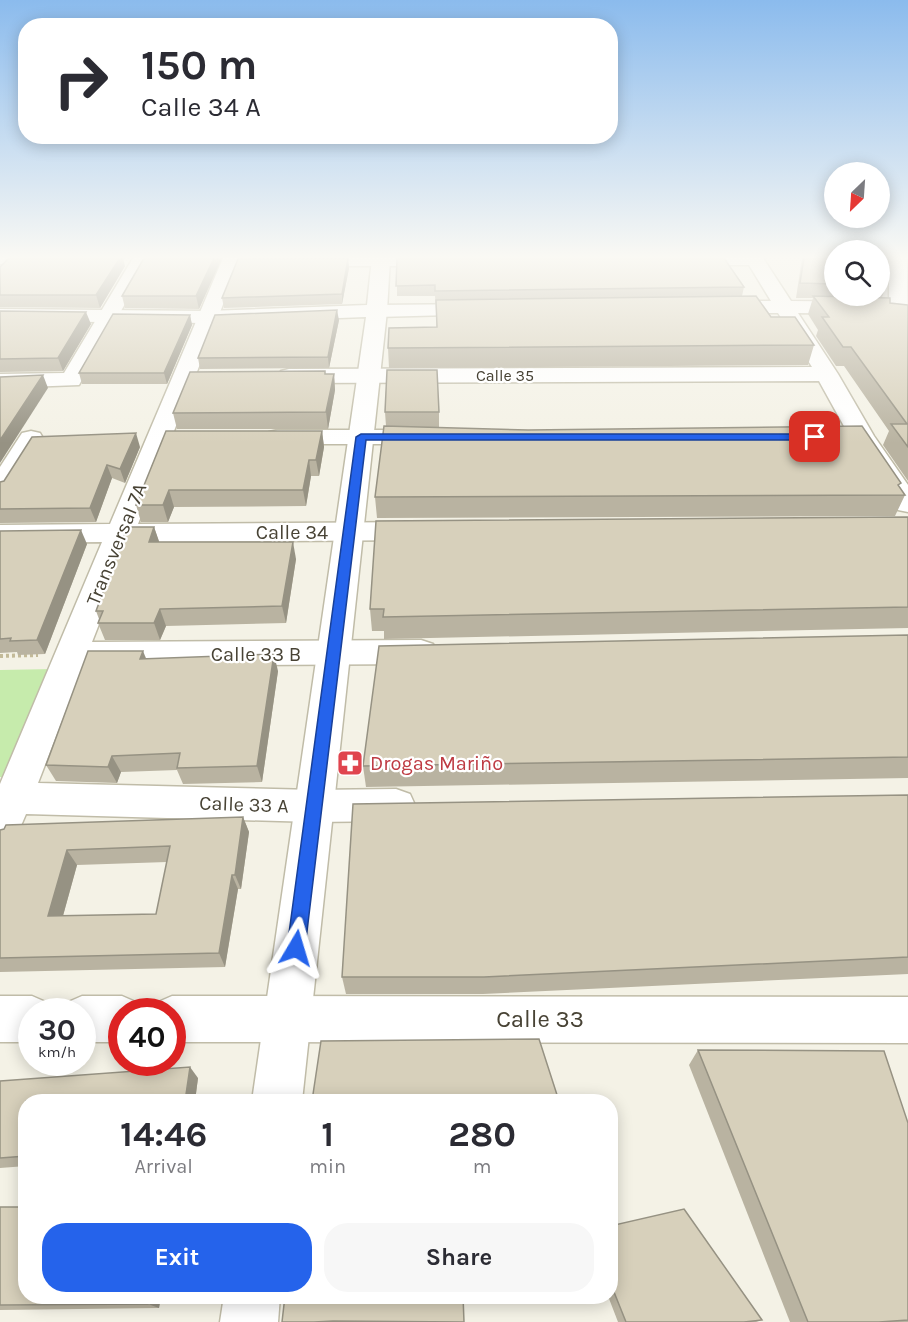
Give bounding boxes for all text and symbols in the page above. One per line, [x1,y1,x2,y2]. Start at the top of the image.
text: 150 m [141,40,257,90]
icon: right [42,42,120,120]
text: Calle 34 A [141,91,261,123]
north arrow [824,162,890,228]
map controls [824,162,890,306]
button: search [824,240,890,306]
street label: Calle 35 [476,366,534,385]
pin [789,411,840,462]
icon: arrive [798,420,831,453]
street label: Transversal 7A [82,480,151,609]
street label: Calle 34 [256,521,328,544]
street label: Calle 33 B [211,643,301,666]
pharmacy icon: Drogas Mariño [335,748,365,778]
place label: Drogas Mariño [370,752,503,775]
street label: Calle 33 A [199,791,289,818]
position arrow [264,916,328,980]
speed limit sign: 40 [108,998,186,1076]
street label: Calle 33 [496,1005,584,1033]
text: 30 [38,1012,76,1048]
text: km/h [38,1043,76,1061]
text: 14:46 [120,1113,207,1155]
text: 1 [321,1113,334,1155]
text: 280 [448,1113,516,1155]
text: Arrival [134,1155,193,1178]
text: min [309,1155,346,1178]
text: m [473,1155,491,1178]
button: Exit [42,1223,312,1292]
button: Share [324,1223,594,1292]

